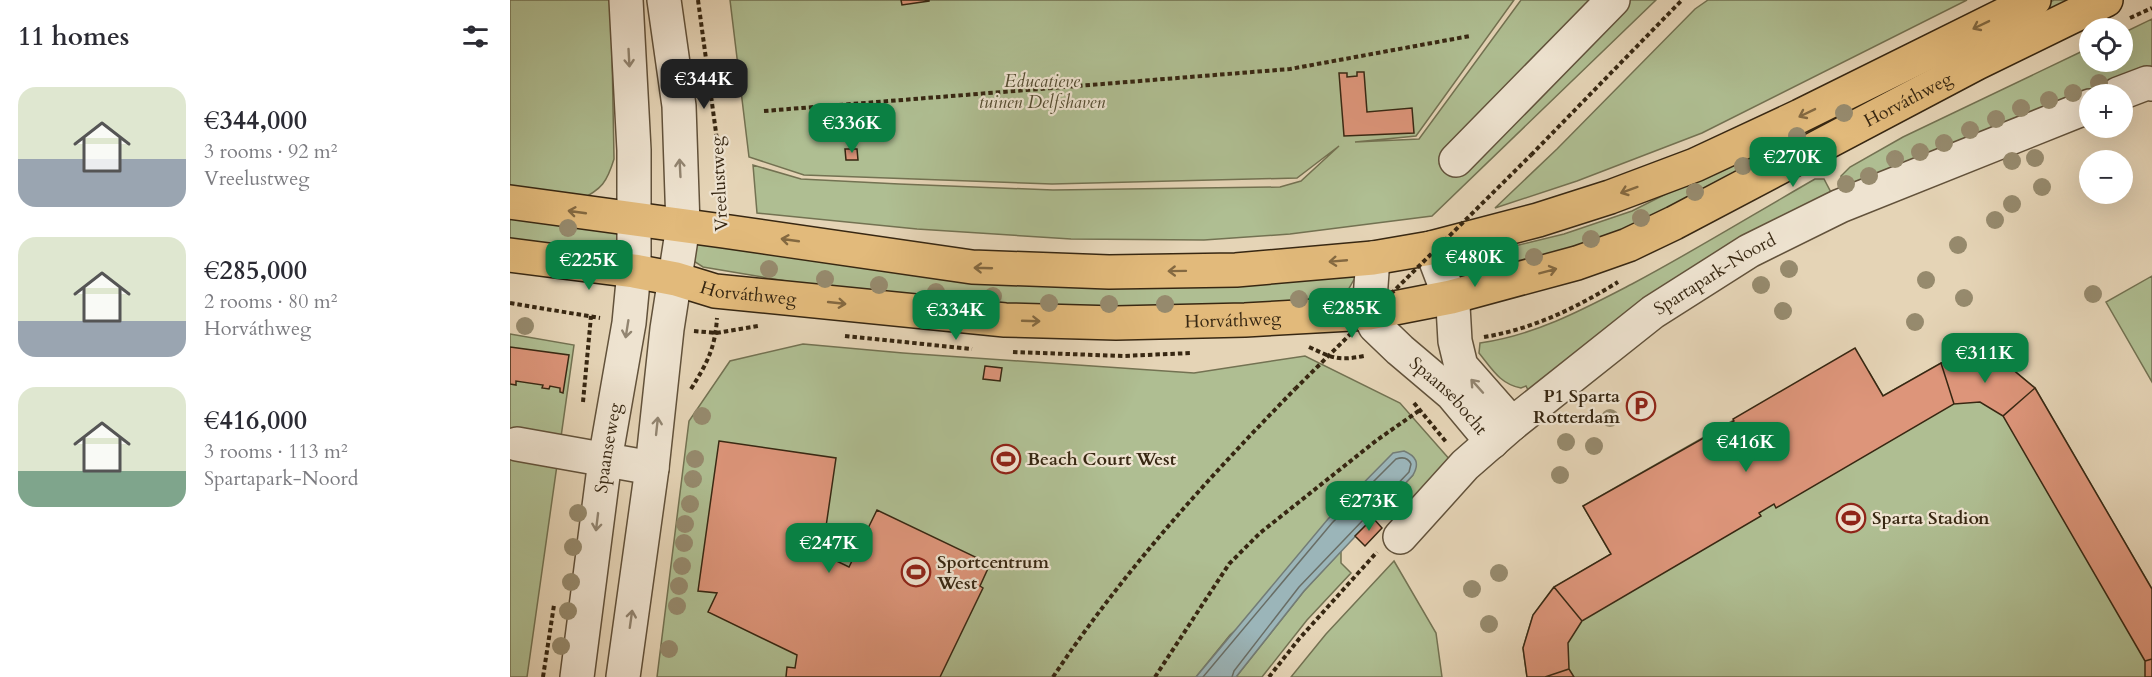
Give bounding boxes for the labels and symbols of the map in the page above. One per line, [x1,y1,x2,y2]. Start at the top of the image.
one-way arrow [1973,20,1991,31]
one-way arrow [624,48,635,68]
pin: €344K [662,59,746,110]
street label: Horváthweg [1860,66,1958,133]
park label: Educatieve tuinen Delfshaven [979,69,1106,115]
pin: €336K [810,103,894,154]
one-way arrow [1799,107,1817,119]
street label: Vreelustweg [704,135,734,232]
pin: €270K [1751,137,1835,188]
one-way arrow [675,158,686,178]
one-way arrow [1620,186,1638,197]
one-way arrow [568,206,587,217]
street label: Spartapark-Noord [1649,227,1781,321]
one-way arrow [780,235,800,246]
pin: €480K [1433,237,1517,288]
pin: €225K [547,240,631,291]
one-way arrow [1329,256,1348,267]
one-way arrow [973,262,993,273]
one-way arrow [1168,265,1188,277]
one-way arrow [1538,265,1557,276]
street label: Horváthweg [697,275,798,312]
pin: €285K [1310,288,1394,339]
pin: €334K [914,290,998,341]
one-way arrow [826,298,846,309]
street label: Horváthweg [1184,306,1283,334]
one-way arrow [1020,315,1040,327]
one-way arrow [622,319,633,339]
pin: €311K [1943,333,2027,384]
street label: Spaansebocht [1404,351,1493,441]
one-way arrow [1470,379,1484,394]
place label: P1 Sparta Rotterdam [1533,384,1620,430]
parking icon: P1 Sparta Rotterdam [1625,390,1657,422]
street label: Spaanseweg [589,400,628,495]
one-way arrow [652,416,663,436]
pin: €416K [1704,422,1788,473]
sports icon: Beach Court West [990,443,1022,475]
place label: Beach Court West [1027,447,1177,472]
pin: €273K [1327,481,1411,532]
sports icon: Sparta Stadion [1835,502,1867,534]
place label: Sparta Stadion [1872,506,1990,531]
one-way arrow [591,512,602,531]
pin: €247K [787,523,871,574]
place label: Sportcentrum West [936,550,1049,596]
sports icon: Sportcentrum West [900,556,932,588]
one-way arrow [625,610,636,629]

